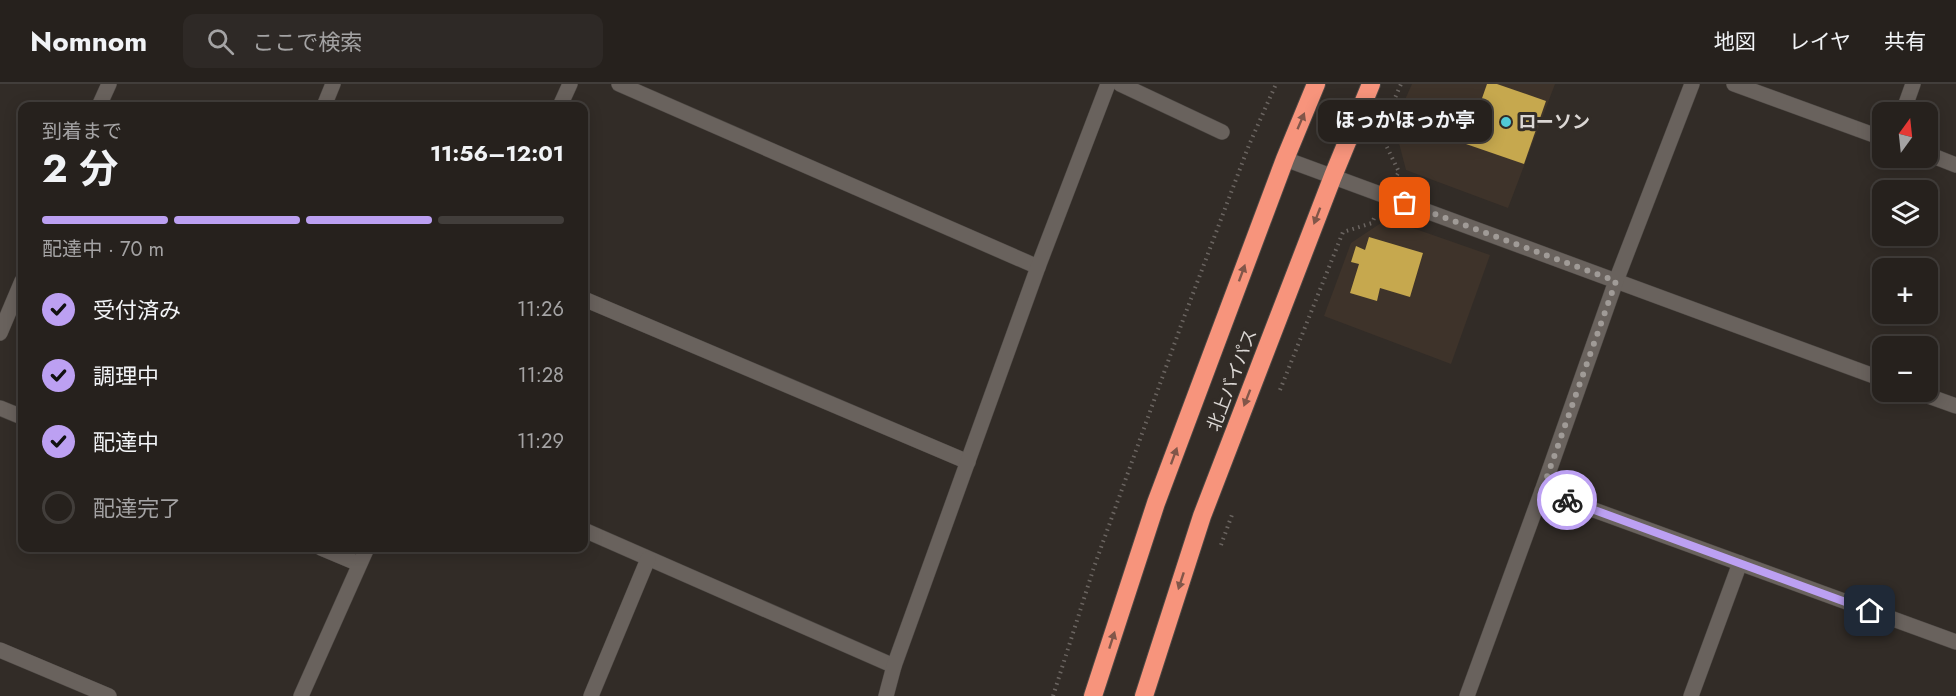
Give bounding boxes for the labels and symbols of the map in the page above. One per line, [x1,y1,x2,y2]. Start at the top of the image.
callout: ほっかほっか亭 [1318,101,1492,143]
north arrow [1872,102,1938,168]
place label: ローソン [1518,109,1590,135]
one-way arrow [1296,112,1306,130]
marker: ローソン [1499,115,1513,129]
pin [1379,177,1430,228]
one-way arrow [1312,207,1321,225]
one-way arrow [1238,264,1248,282]
street label: 北上バイパス [1201,325,1263,435]
one-way arrow [1242,389,1251,407]
one-way arrow [1170,447,1180,465]
courier [1537,470,1597,530]
one-way arrow [1176,572,1185,590]
pin [1844,585,1895,636]
one-way arrow [1107,631,1117,649]

